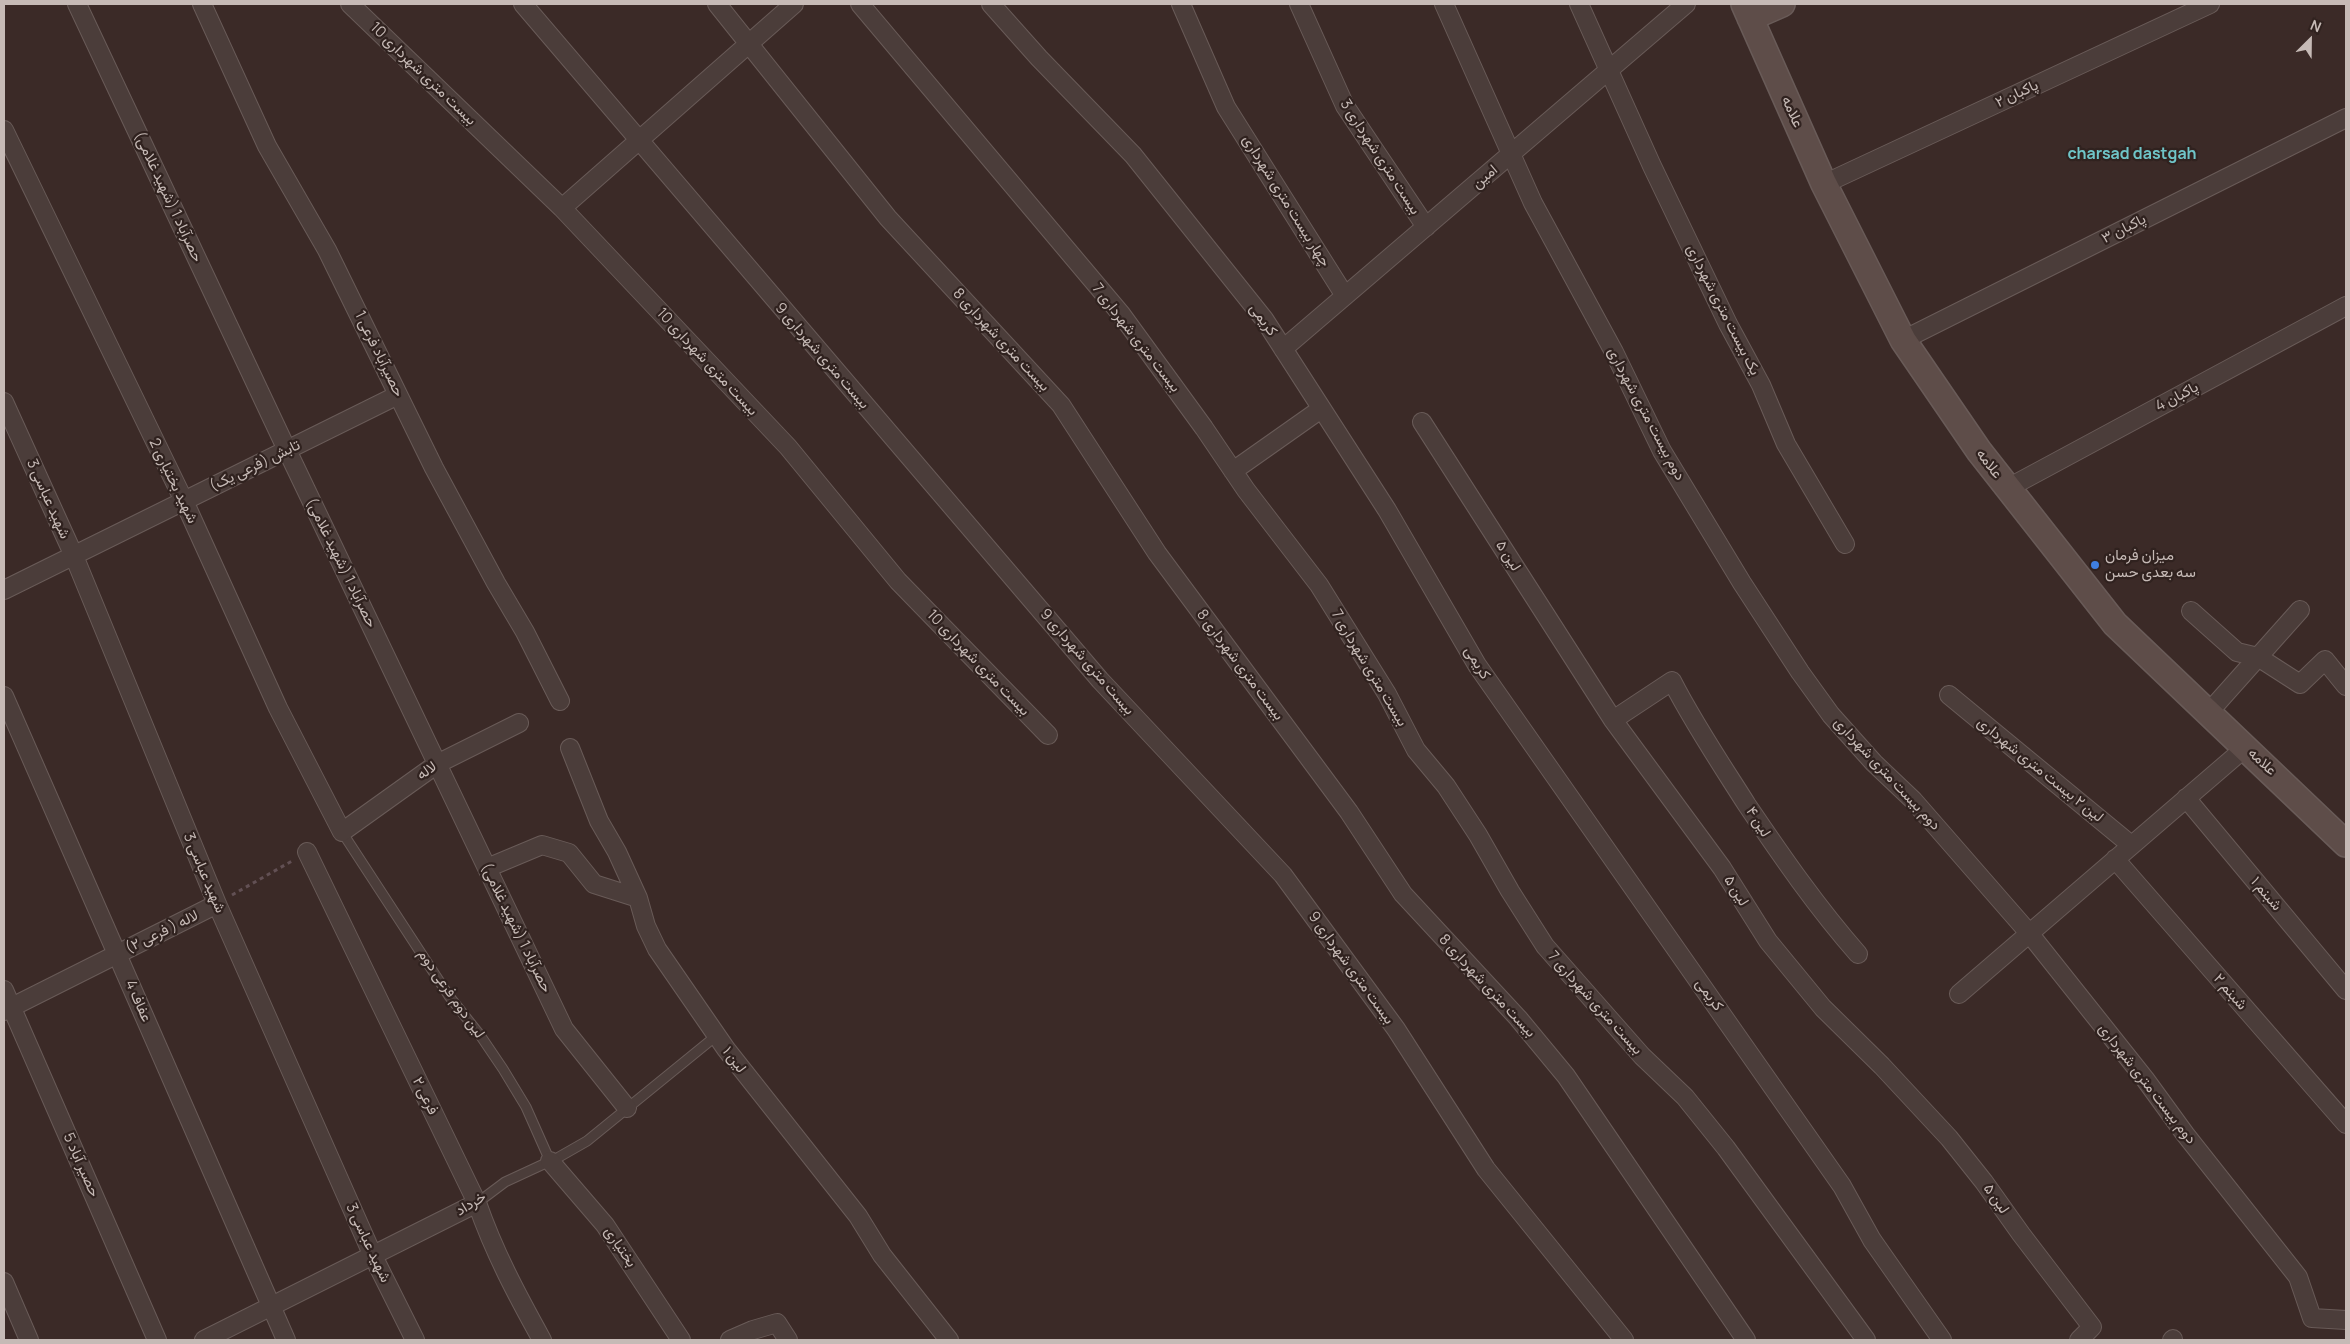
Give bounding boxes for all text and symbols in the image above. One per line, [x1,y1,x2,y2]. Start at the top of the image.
north arrow [2285,15,2335,65]
text: N [2308,15,2324,36]
street label: بیست متری شهرداری 10 [366,19,480,129]
street label: پاکبان ۲ [1993,76,2041,112]
street label: علامه [1777,93,1807,131]
street label: بیست متری شهرداری 3 [1336,96,1424,218]
street label: حصرآباد 1 (شهید غلامی) [130,129,206,265]
street label: چهار بیست متری شهرداری [1238,132,1334,270]
district label: charsad dastgah [2067,145,2197,165]
street label: امین [1468,161,1502,193]
street label: پاکبان ۳ [2099,210,2149,248]
street label: یک بیست متری شهرداری [1682,242,1764,378]
street label: بیست متری شهرداری 7 [1088,280,1184,396]
street label: بیست متری شهرداری 8 [949,285,1053,395]
street label: بیست متری شهرداری 9 [771,299,873,413]
street label: کریمی [1245,300,1281,340]
street label: بیست متری شهرداری 10 [653,304,761,420]
street label: حصیرآباد فرعی 1 [350,308,408,400]
street label: دوم بیست متری شهرداری [1603,344,1689,484]
street label: پاکبان 4 [2152,378,2202,416]
street label: شهید بختیاری 2 [145,436,201,526]
street label: تابش (فرعی یک) [207,436,303,496]
street label: علامه [1972,446,2006,482]
street label: شهید عباسی 3 [22,456,74,542]
street label: حصرآباد 1 (شهید غلامی) [302,495,380,631]
street label: لین ۵ [1491,537,1525,575]
place label: میزان فرمان سه بعدی حسن [2105,547,2196,582]
marker: میزان فرمان سه بعدی حسن [2089,559,2101,571]
street label: بیست متری شهرداری 9 [1036,605,1138,719]
street label: بیست متری شهرداری 10 [923,606,1033,720]
street label: بیست متری شهرداری 8 [1192,606,1288,724]
street label: بیست متری شهرداری 7 [1327,606,1411,730]
street label: کریمی [1460,643,1494,683]
street label: لین ۲ بیست متری شهرداری [1973,713,2107,827]
street label: دوم بیست متری شهرداری [1830,714,1944,834]
street label: علامه [2244,744,2280,780]
street label: لاله [413,758,441,784]
street label: لین ۴ [1742,803,1774,841]
street label: شهید عباسی 3 [179,830,229,916]
street label: حصرآباد 1 (شهید غلامی) [477,860,555,996]
street label: لین ۵ [1720,872,1752,910]
street label: شبنم ۱ [2247,873,2285,915]
street label: لاله ( فرعی ۲) [122,907,202,957]
street label: بیست متری شهرداری 9 [1304,908,1398,1028]
street label: بیست متری شهرداری 8 [1435,931,1539,1041]
street label: لین دوم فرعی دوم [414,946,488,1042]
street label: بیست متری شهرداری 7 [1544,948,1646,1058]
street label: شبنم ۲ [2209,970,2251,1014]
street label: کریمی [1691,975,1727,1015]
street label: عفاف 4 [121,977,155,1025]
street label: دوم بیست متری شهرداری [2094,1020,2200,1148]
street label: لین ۱ [718,1043,750,1077]
street label: ۲ فرعی [408,1074,442,1118]
street label: حصیر آباد 5 [59,1130,103,1200]
street label: لین ۵ [1979,1180,2013,1218]
street label: خرداد [452,1188,490,1220]
street label: شهید عباسی 3 [342,1200,394,1286]
street label: بختیاری [600,1223,640,1271]

